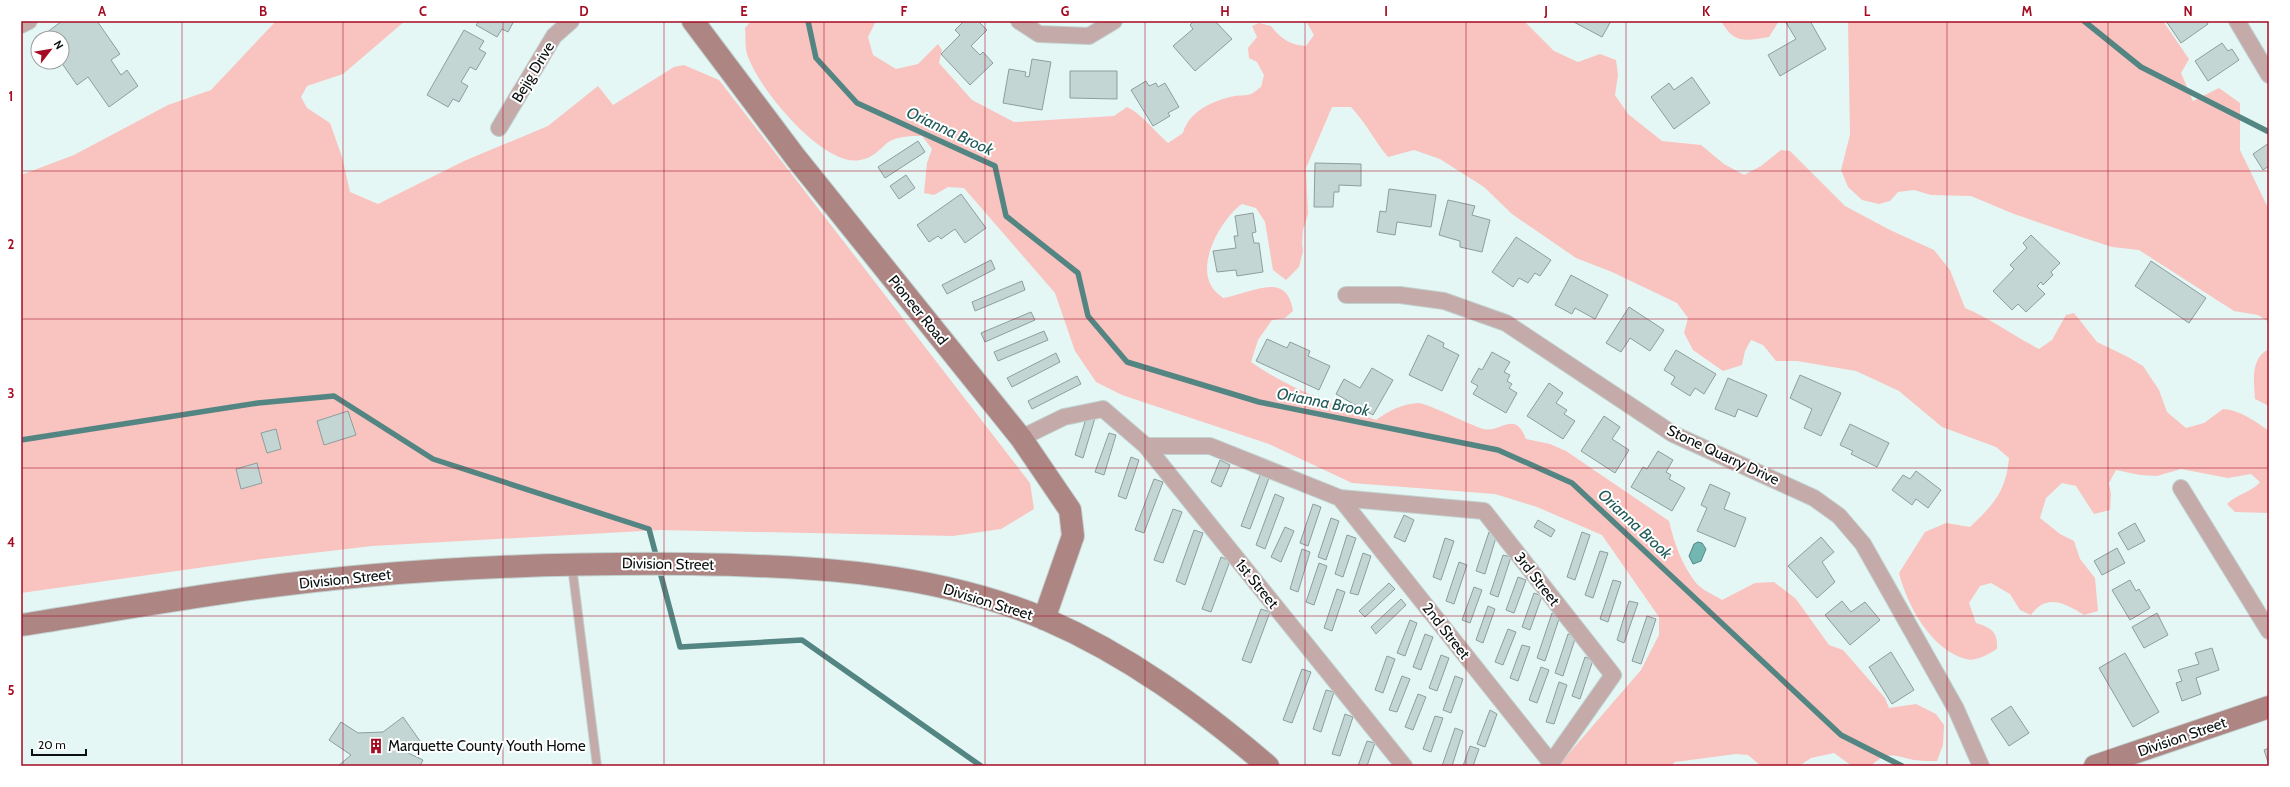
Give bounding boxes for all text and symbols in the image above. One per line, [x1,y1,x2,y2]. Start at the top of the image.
text: A [98,3,107,19]
text: B [259,3,267,19]
text: C [419,3,427,19]
text: D [579,3,589,19]
text: E [740,3,748,19]
text: F [901,3,908,19]
text: G [1061,3,1070,19]
text: H [1220,3,1230,19]
text: I [1384,3,1388,19]
text: J [1543,3,1548,19]
text: K [1702,3,1711,19]
text: L [1864,3,1871,19]
text: M [2022,3,2033,19]
text: N [2183,3,2193,19]
north arrow [30,30,70,70]
text: N [51,38,67,52]
street label: Bejig Drive [508,38,558,106]
text: 1 [9,88,13,104]
water label: Orianna Brook [904,103,997,160]
text: 2 [8,236,15,252]
street label: Pioneer Road [884,272,952,348]
water label: Orianna Brook [1275,384,1372,420]
text: 3 [7,385,15,401]
street label: Stone Quarry Drive [1664,421,1782,489]
water label: Orianna Brook [1594,485,1677,564]
text: 4 [7,534,15,550]
street label: 3rd Street [1511,549,1563,609]
street label: Division Street [622,554,714,574]
street label: 1st Street [1232,556,1282,612]
street label: Division Street [298,565,392,593]
street label: Division Street [941,580,1035,624]
street label: 2nd Street [1418,599,1474,663]
text: 5 [8,682,15,698]
street label: Division Street [2135,713,2229,761]
scale bar [32,731,86,757]
text: 20 m [38,737,66,752]
building icon: Marquette County Youth Home [367,737,385,755]
place label: Marquette County Youth Home [388,737,586,755]

